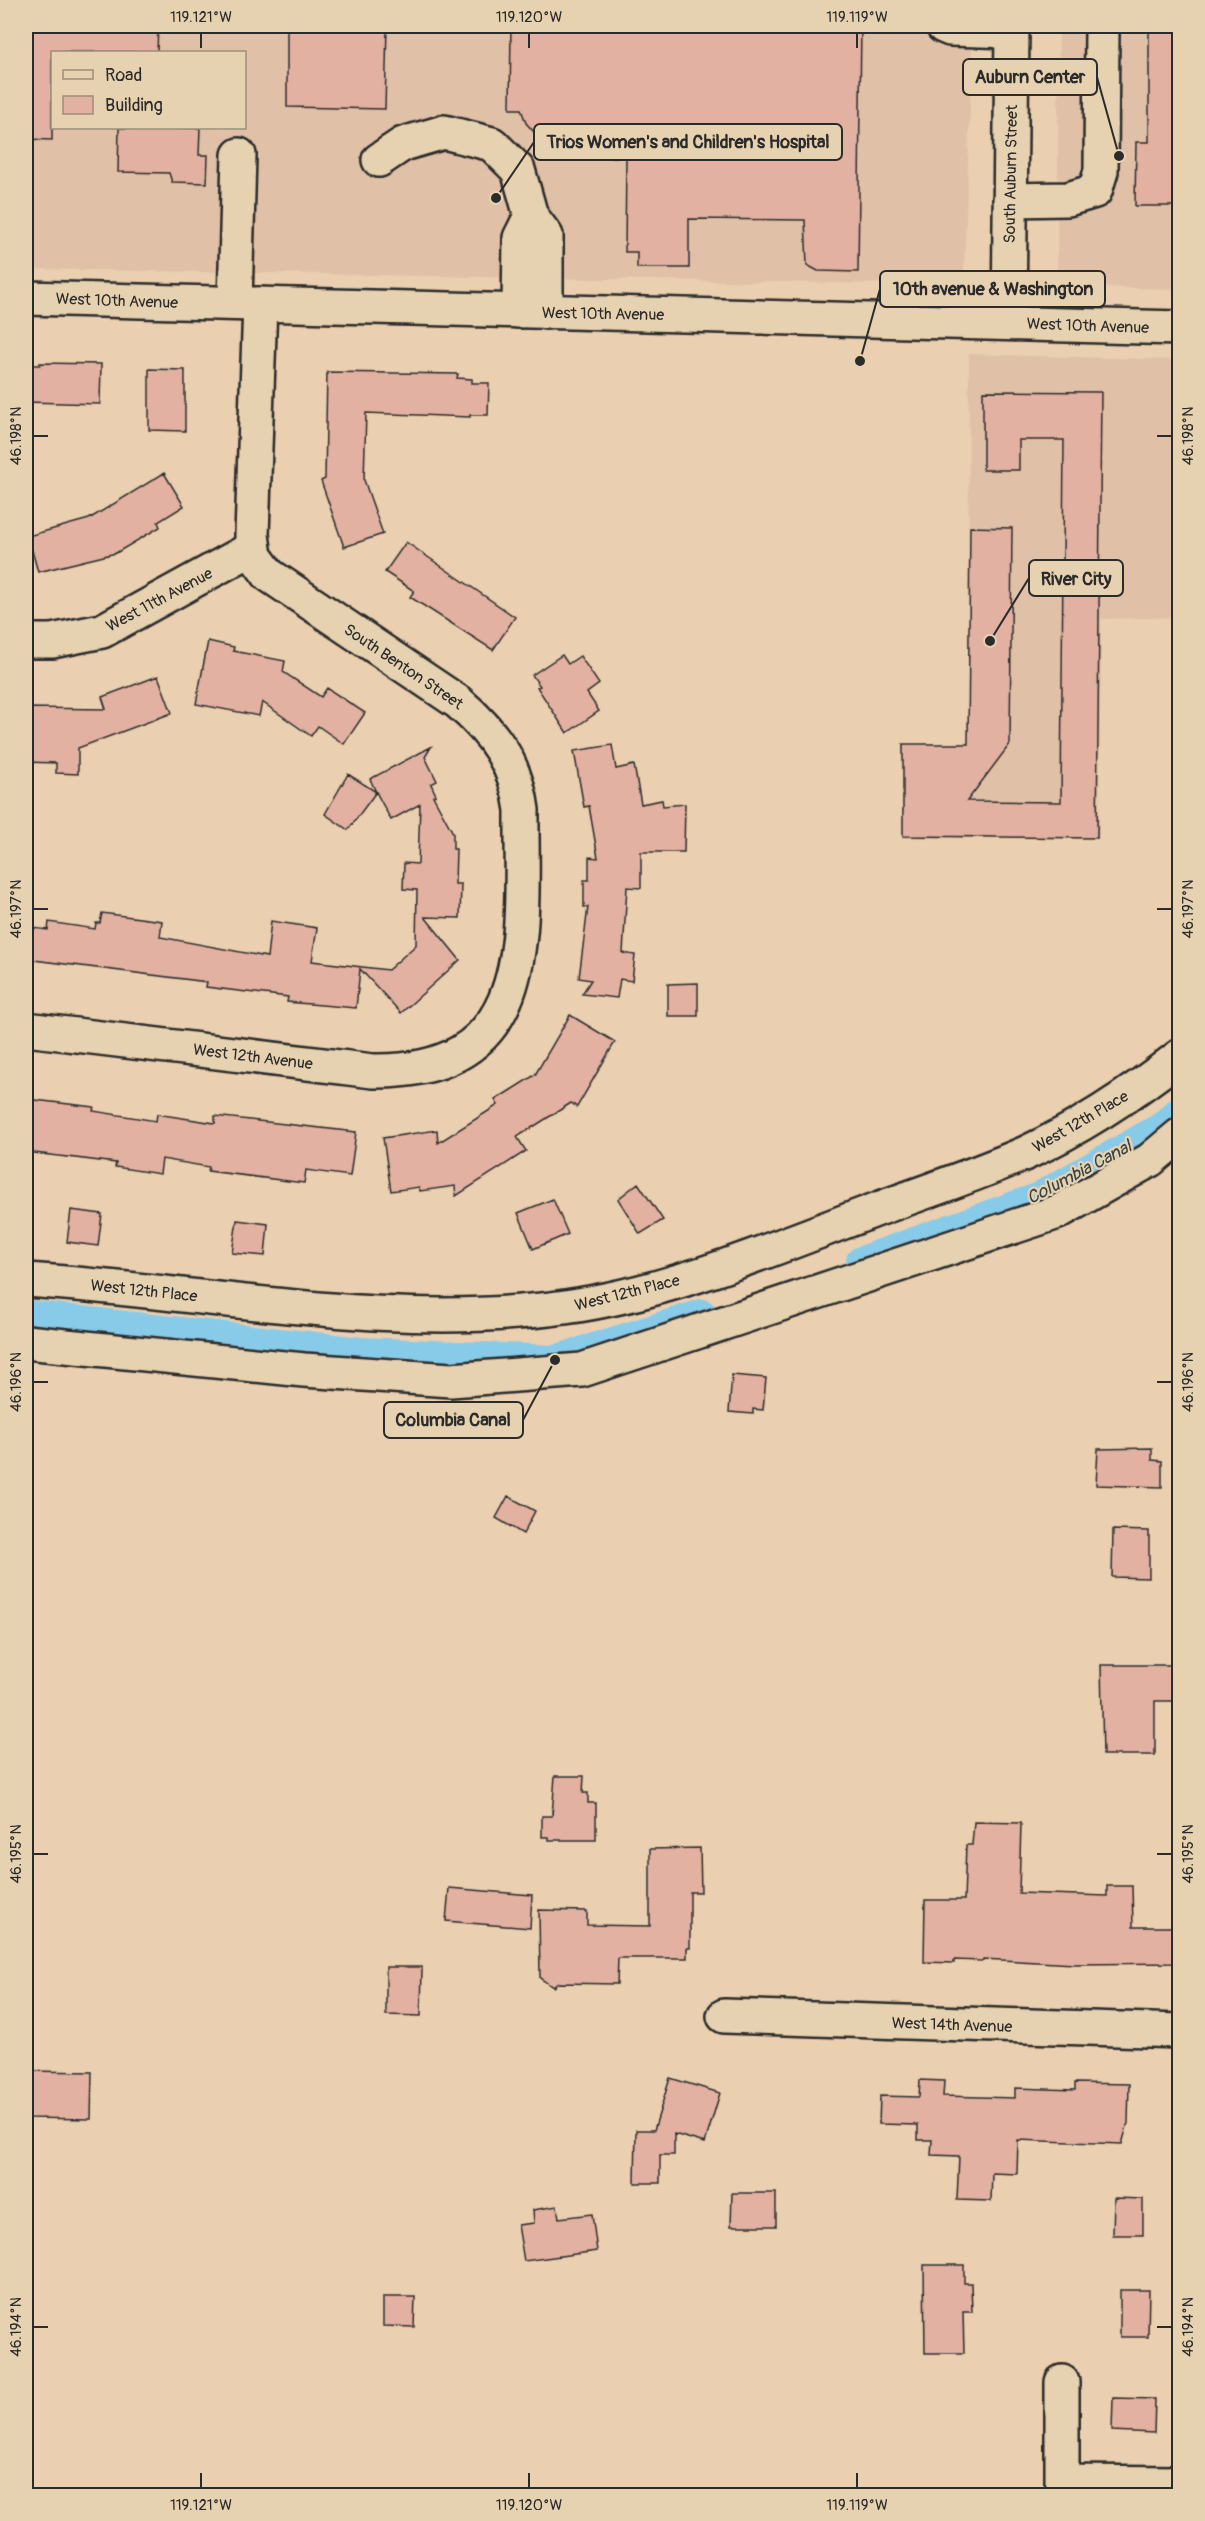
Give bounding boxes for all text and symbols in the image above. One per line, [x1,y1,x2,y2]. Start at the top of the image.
text: 119.121°W [170,8,232,27]
text: 119.120°W [496,8,562,27]
text: 119.119°W [826,8,888,27]
legend [51,51,246,129]
callout: Auburn Center [963,59,1097,95]
text: Road [105,64,142,87]
text: Auburn Center [975,66,1086,89]
text: Building [105,94,163,117]
street label: South Auburn Street [1000,104,1022,244]
callout: Trios Women's and Children's Hospital [534,124,842,160]
text: Trios Women's and Children's Hospital [545,131,830,154]
callout: 10th avenue & Washington [880,271,1105,307]
text: 10th avenue & Washington [893,278,1093,301]
street label: West 10th Avenue [55,289,179,313]
street label: West 10th Avenue [542,303,664,325]
street label: West 10th Avenue [1026,314,1150,338]
text: 46.198°N [7,407,26,465]
text: 46.198°N [1179,407,1198,465]
callout: River City [1029,560,1123,596]
street label: West 11th Avenue [103,563,216,636]
text: River City [1041,568,1112,591]
street label: South Benton Street [340,619,467,714]
text: 46.197°N [7,880,26,938]
text: 46.197°N [1179,880,1198,938]
street label: West 12th Avenue [192,1040,314,1074]
street label: West 12th Place [1029,1086,1132,1157]
water label: Columbia Canal [1023,1134,1137,1210]
street label: West 12th Place [573,1270,682,1316]
street label: West 12th Place [89,1275,198,1307]
text: 46.196°N [7,1352,26,1412]
text: 46.196°N [1179,1352,1198,1412]
callout: Columbia Canal [384,1402,523,1438]
text: Columbia Canal [395,1409,511,1432]
text: 46.195°N [7,1824,26,1884]
text: 46.195°N [1179,1824,1198,1884]
street label: West 14th Avenue [891,2013,1013,2037]
text: 46.194°N [7,2297,26,2357]
text: 46.194°N [1179,2297,1198,2357]
text: 119.121°W [170,2496,232,2515]
text: 119.120°W [496,2496,562,2515]
text: 119.119°W [826,2496,888,2515]

